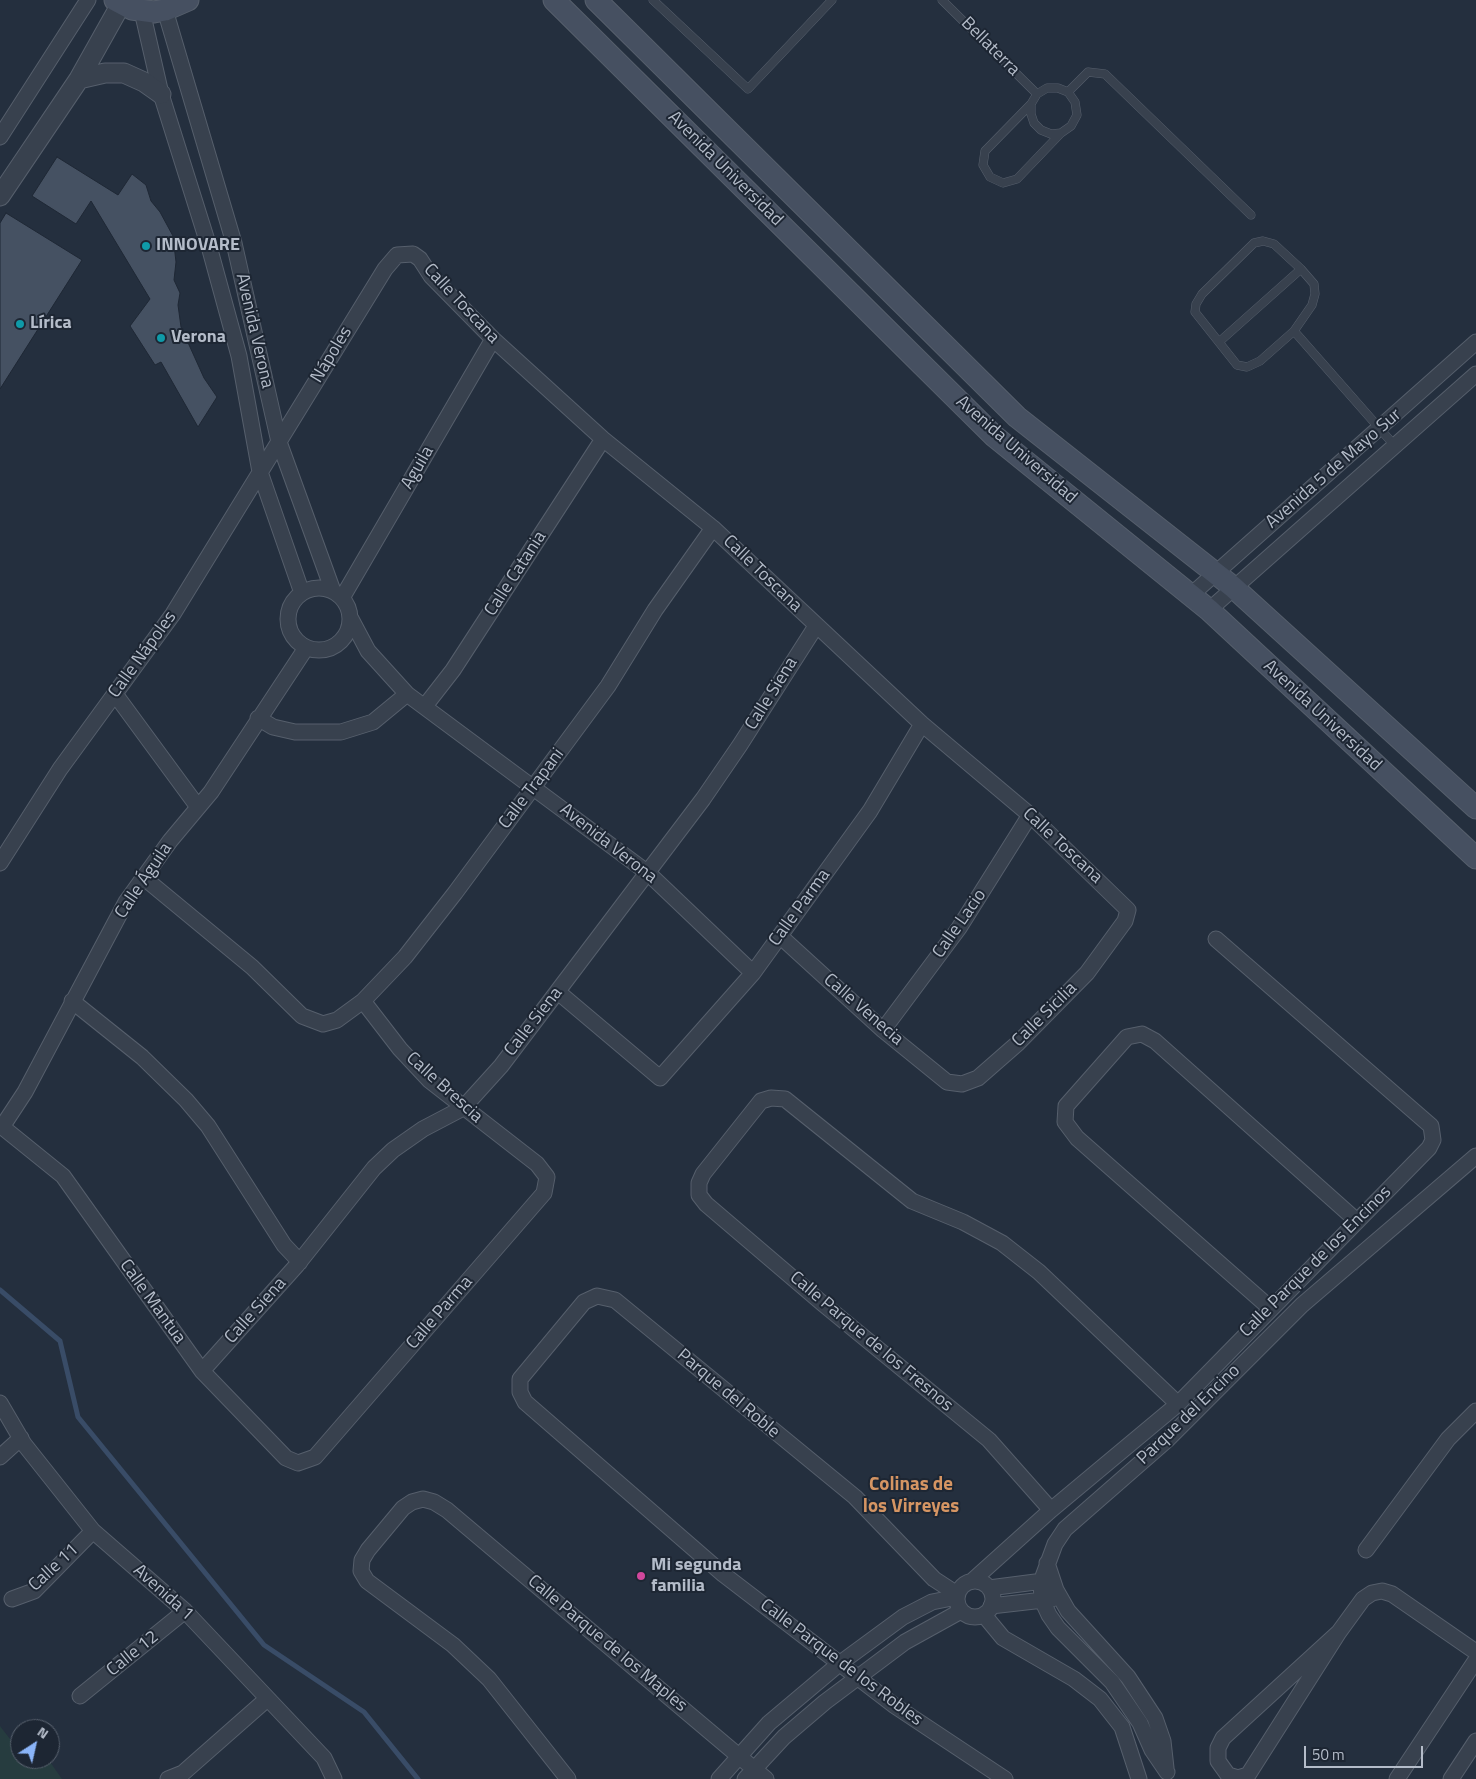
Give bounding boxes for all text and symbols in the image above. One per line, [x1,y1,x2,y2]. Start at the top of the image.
street label: Bellaterra [956,13,1024,81]
street label: Avenida Universidad [663,107,787,231]
place label: INNOVARE [156,235,240,257]
marker: INNOVARE [140,240,152,252]
street label: Calle Toscana [419,260,503,348]
street label: Avenida Verona [230,271,278,391]
place label: Lírica [30,313,72,335]
marker: Lírica [14,318,26,330]
street label: Nápoles [307,323,357,387]
place label: Verona [171,327,226,349]
marker: Verona [155,332,167,344]
street label: Avenida Universidad [951,392,1081,508]
street label: Avenida 5 de Mayo Sur [1262,404,1406,534]
street label: Aguila [397,442,439,494]
street label: Calle Catania [481,527,551,621]
street label: Calle Toscana [718,531,806,617]
street label: Calle Nápoles [104,607,182,703]
street label: Calle Siena [741,654,803,734]
street label: Avenida Universidad [1259,656,1385,776]
street label: Calle Trapani [495,744,569,834]
street label: Avenida Verona [555,799,661,889]
street label: Calle Toscana [1018,804,1106,888]
street label: Calle Águila [111,839,177,923]
street label: Calle Parma [765,865,835,951]
street label: Calle Lacio [928,885,992,963]
street label: Calle Venecia [819,969,907,1051]
street label: Calle Sicilia [1008,978,1082,1052]
street label: Calle Siena [500,983,568,1061]
street label: Calle Brescia [401,1048,487,1128]
street label: Calle Parque de los Encinos [1236,1182,1396,1342]
street label: Calle Mantua [114,1256,190,1348]
street label: Calle Parque de los Fresnos [785,1267,957,1417]
street label: Calle Parma [402,1272,478,1354]
street label: Calle Siena [221,1273,291,1349]
street label: Parque del Roble [672,1345,784,1443]
street label: Parque del Encino [1133,1360,1245,1470]
district label: Colinas de los Virreyes [863,1474,959,1518]
street label: Calle 11 [25,1540,83,1596]
place label: Mi segunda familia [651,1555,741,1598]
street label: Avenida 1 [128,1560,198,1626]
marker: Mi segunda familia [635,1570,647,1582]
street label: Calle Parque de los Maples [523,1571,691,1717]
street label: Calle Parque de los Robles [755,1595,927,1731]
street label: Calle 12 [103,1627,163,1681]
north arrow [10,1719,60,1769]
text: N [33,1721,53,1744]
scale bar [1306,1736,1425,1768]
text: 50 m [1312,1743,1345,1766]

